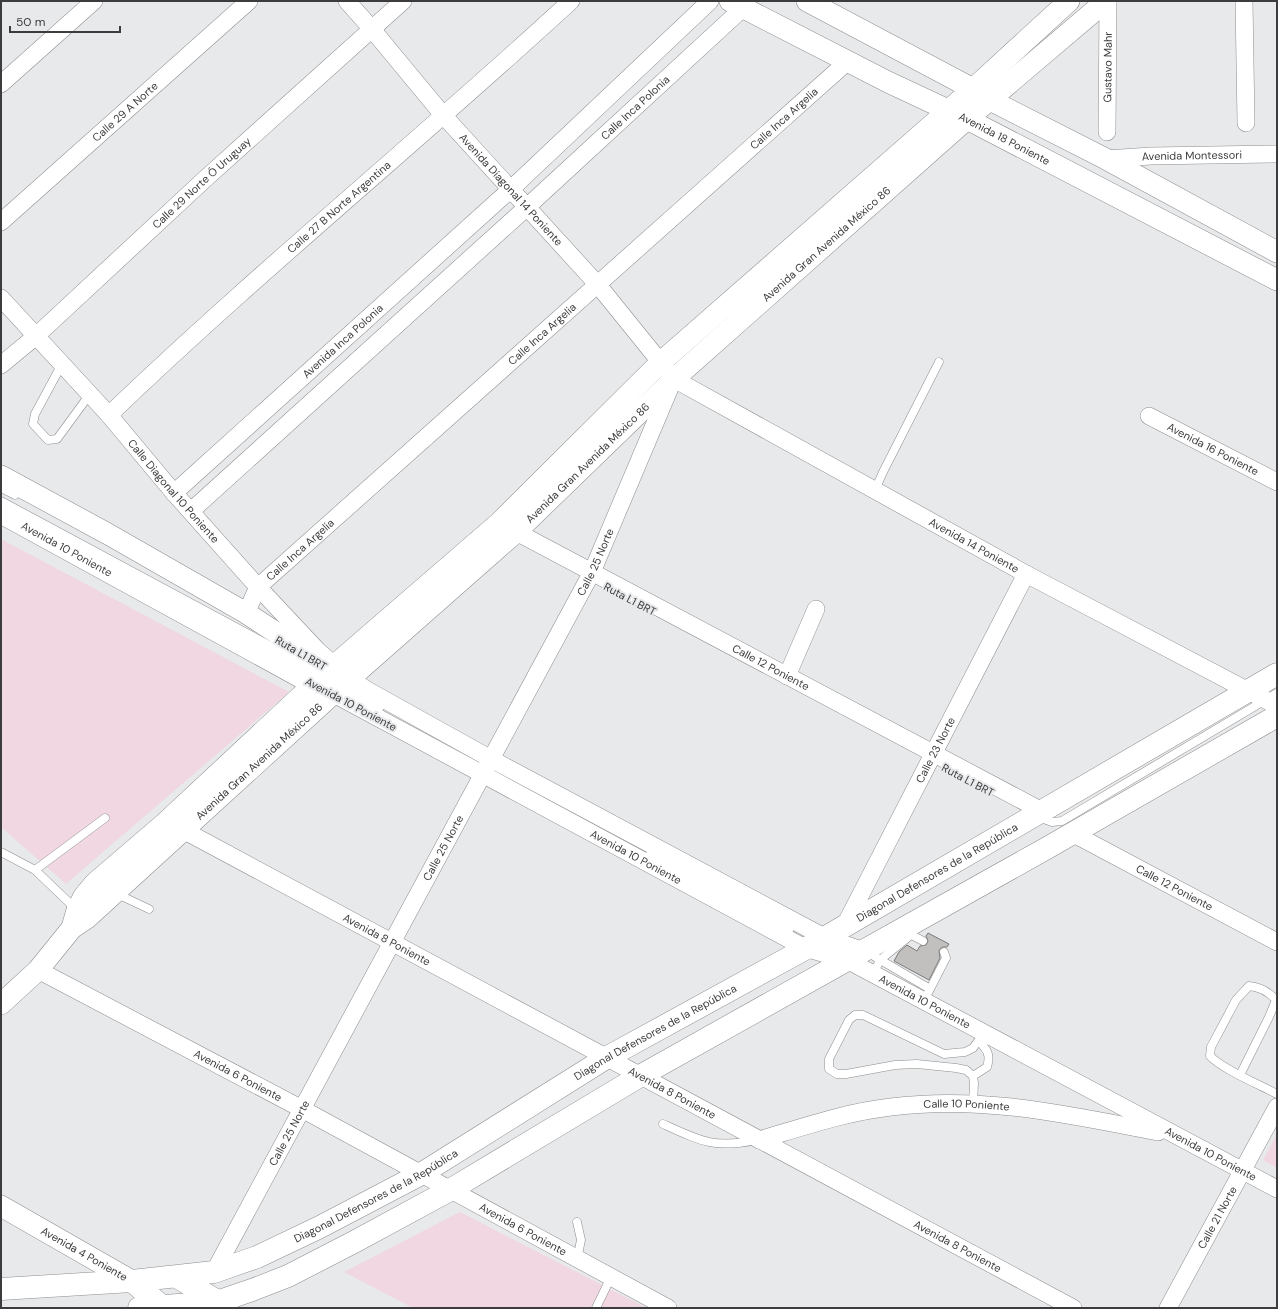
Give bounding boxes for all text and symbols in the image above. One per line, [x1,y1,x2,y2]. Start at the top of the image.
scale bar [10,8,120,34]
text: 50 m [16,14,45,30]
street label: Gustavo Mahr [1100,32,1115,102]
street label: Calle Inca Polonia [598,72,672,143]
street label: Calle 29 A Norte [89,79,161,144]
street label: Calle Inca Argelia [747,84,821,152]
street label: Avenida 18 Poniente [957,109,1052,168]
street label: Avenida Diagonal 14 Poniente [456,130,566,249]
street label: Calle 29 Norte Ó Uruguay [149,134,254,232]
street label: Avenida Montessori [1141,148,1242,164]
street label: Calle 27 B Norte Argentina [284,158,394,256]
street label: Avenida Gran Avenida México 86 [759,183,894,305]
street label: Calle Inca Argelia [505,300,579,368]
street label: Avenida Inca Polonia [299,301,386,381]
street label: Avenida Gran Avenida México 86 [523,400,652,526]
street label: Avenida 16 Poniente [1165,420,1261,478]
street label: Calle Diagonal 10 Poniente [125,436,222,546]
street label: Calle Inca Argelia [263,515,337,584]
street label: Avenida 14 Poniente [927,515,1022,576]
street label: Avenida 10 Poniente [19,518,115,580]
street label: Calle 25 Norte [574,526,617,598]
street label: Ruta L1 BRT [601,579,659,619]
street label: Ruta L1 BRT [273,633,329,673]
street label: Calle 12 Poniente [730,641,812,693]
street label: Avenida 10 Poniente [303,674,399,734]
street label: Avenida Gran Avenida México 86 [192,700,325,823]
street label: Calle 23 Norte [912,715,958,785]
street label: Ruta L1 BRT [939,760,997,800]
street label: Calle 25 Norte [420,813,466,883]
street label: Diagonal Defensores de la República [854,820,1020,925]
street label: Avenida 10 Poniente [588,826,684,887]
street label: Calle 12 Poniente [1134,861,1215,914]
street label: Avenida 8 Poniente [340,910,433,969]
street label: Avenida 10 Poniente [877,971,973,1032]
street label: Diagonal Defensores de la República [571,981,739,1083]
street label: Avenida 6 Poniente [191,1046,284,1104]
street label: Avenida 8 Poniente [626,1064,718,1122]
street label: Calle 10 Poniente [923,1096,1010,1114]
street label: Calle 25 Norte [266,1098,312,1168]
street label: Avenida 10 Poniente [1163,1124,1259,1184]
street label: Diagonal Defensores de la República [291,1146,460,1245]
street label: Calle 21 Norte [1194,1184,1240,1251]
street label: Avenida 6 Poniente [477,1200,569,1259]
street label: Avenida 8 Poniente [911,1217,1004,1275]
street label: Avenida 4 Poniente [39,1223,130,1284]

